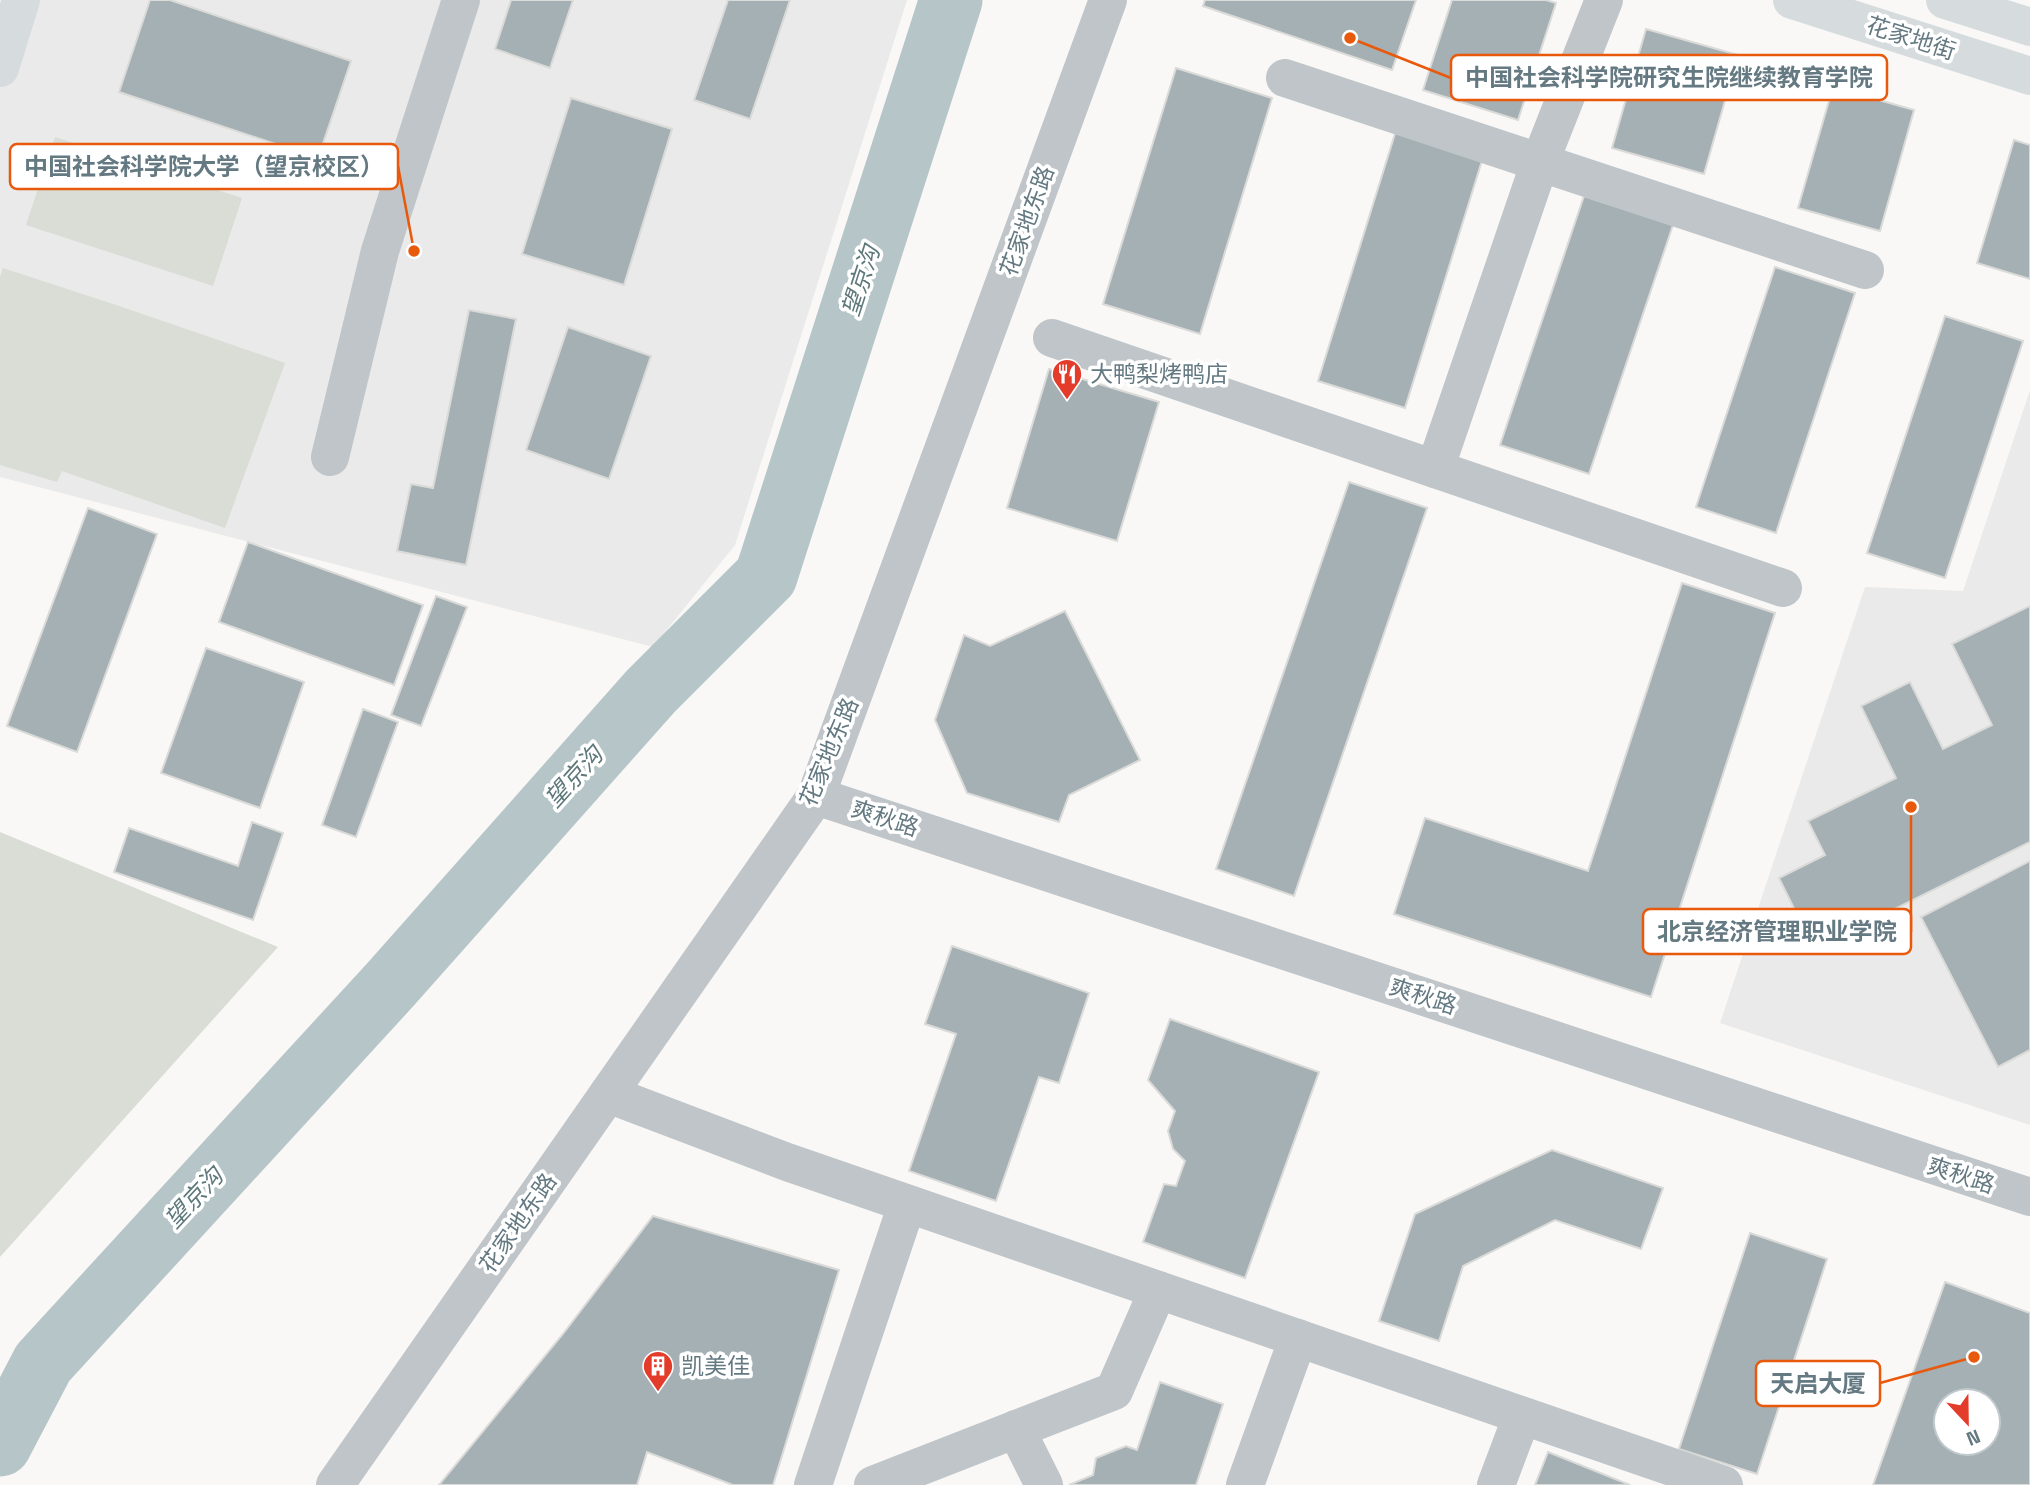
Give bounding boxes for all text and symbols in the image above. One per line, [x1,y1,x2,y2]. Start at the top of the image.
street label: 花家地街 [1863,10,1959,66]
callout: 中国社会科学院研究生院继续教育学院 [1451,55,1887,100]
text: 中国社会科学院研究生院继续教育学院 [1465,62,1873,93]
callout: 中国社会科学院大学（望京校区） [10,144,398,189]
text: 中国社会科学院大学（望京校区） [24,151,384,182]
street label: 花家地东路 [993,162,1061,280]
water label: 望京沟 [835,239,887,320]
restaurant icon: 大鸭梨烤鸭店 [1050,357,1084,401]
place label: 大鸭梨烤鸭店 [1090,359,1228,389]
street label: 花家地东路 [793,693,865,811]
water label: 望京沟 [538,737,611,814]
street label: 爽秋路 [848,793,922,843]
callout: 北京经济管理职业学院 [1643,909,1911,954]
text: 北京经济管理职业学院 [1657,916,1897,947]
street label: 爽秋路 [1386,971,1460,1021]
street label: 爽秋路 [1924,1150,1998,1200]
water label: 望京沟 [158,1159,232,1235]
street label: 花家地东路 [473,1167,563,1279]
building icon: 凯美佳 [641,1349,675,1393]
place label: 凯美佳 [681,1351,750,1381]
callout: 天启大厦 [1756,1361,1880,1406]
text: 天启大厦 [1770,1368,1866,1399]
north arrow [1932,1387,2002,1457]
text: N [1963,1423,1984,1451]

